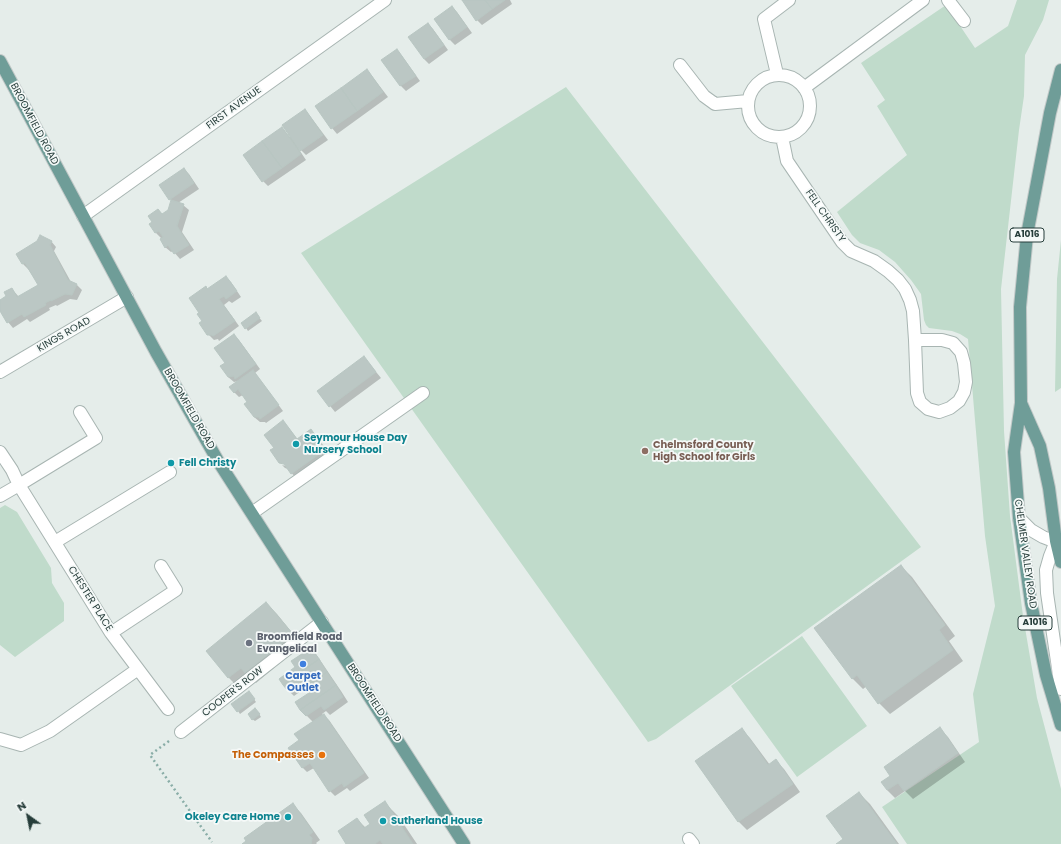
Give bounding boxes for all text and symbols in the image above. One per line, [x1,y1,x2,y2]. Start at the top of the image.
street label: BROOMFIELD ROAD [7,81,61,167]
street label: FIRST AVENUE [204,84,264,132]
street label: FELL CHRISTY [802,187,848,245]
road number: A1016 [1010,228,1044,242]
street label: KINGS ROAD [35,315,93,355]
street label: BROOMFIELD ROAD [161,367,217,451]
place label: Seymour House Day Nursery School [304,432,407,456]
marker: Seymour House Day Nursery School [291,439,301,449]
place label: Chelmsford County High School for Girls [653,439,755,462]
marker: Chelmsford County High School for Girls [640,446,650,456]
place label: Fell Christy [179,457,236,469]
marker: Fell Christy [166,458,176,468]
street label: CHELMER VALLEY ROAD [1011,499,1039,609]
street label: CHESTER PLACE [65,564,115,634]
road number: A1016 [1018,616,1052,630]
place label: Broomfield Road Evangelical [257,631,342,654]
marker: Broomfield Road Evangelical [244,638,254,648]
marker: Carpet Outlet [298,659,308,669]
street label: BROOMFIELD ROAD [344,662,404,744]
street label: COOPER'S ROW [200,664,266,720]
place label: Carpet Outlet [285,670,321,694]
place label: The Compasses [232,749,314,761]
marker: The Compasses [317,750,327,760]
north arrow [8,796,48,836]
text: N [14,797,29,815]
place label: Okeley Care Home [185,811,280,823]
marker: Okeley Care Home [283,812,293,822]
place label: Sutherland House [391,815,483,827]
marker: Sutherland House [378,816,388,826]

